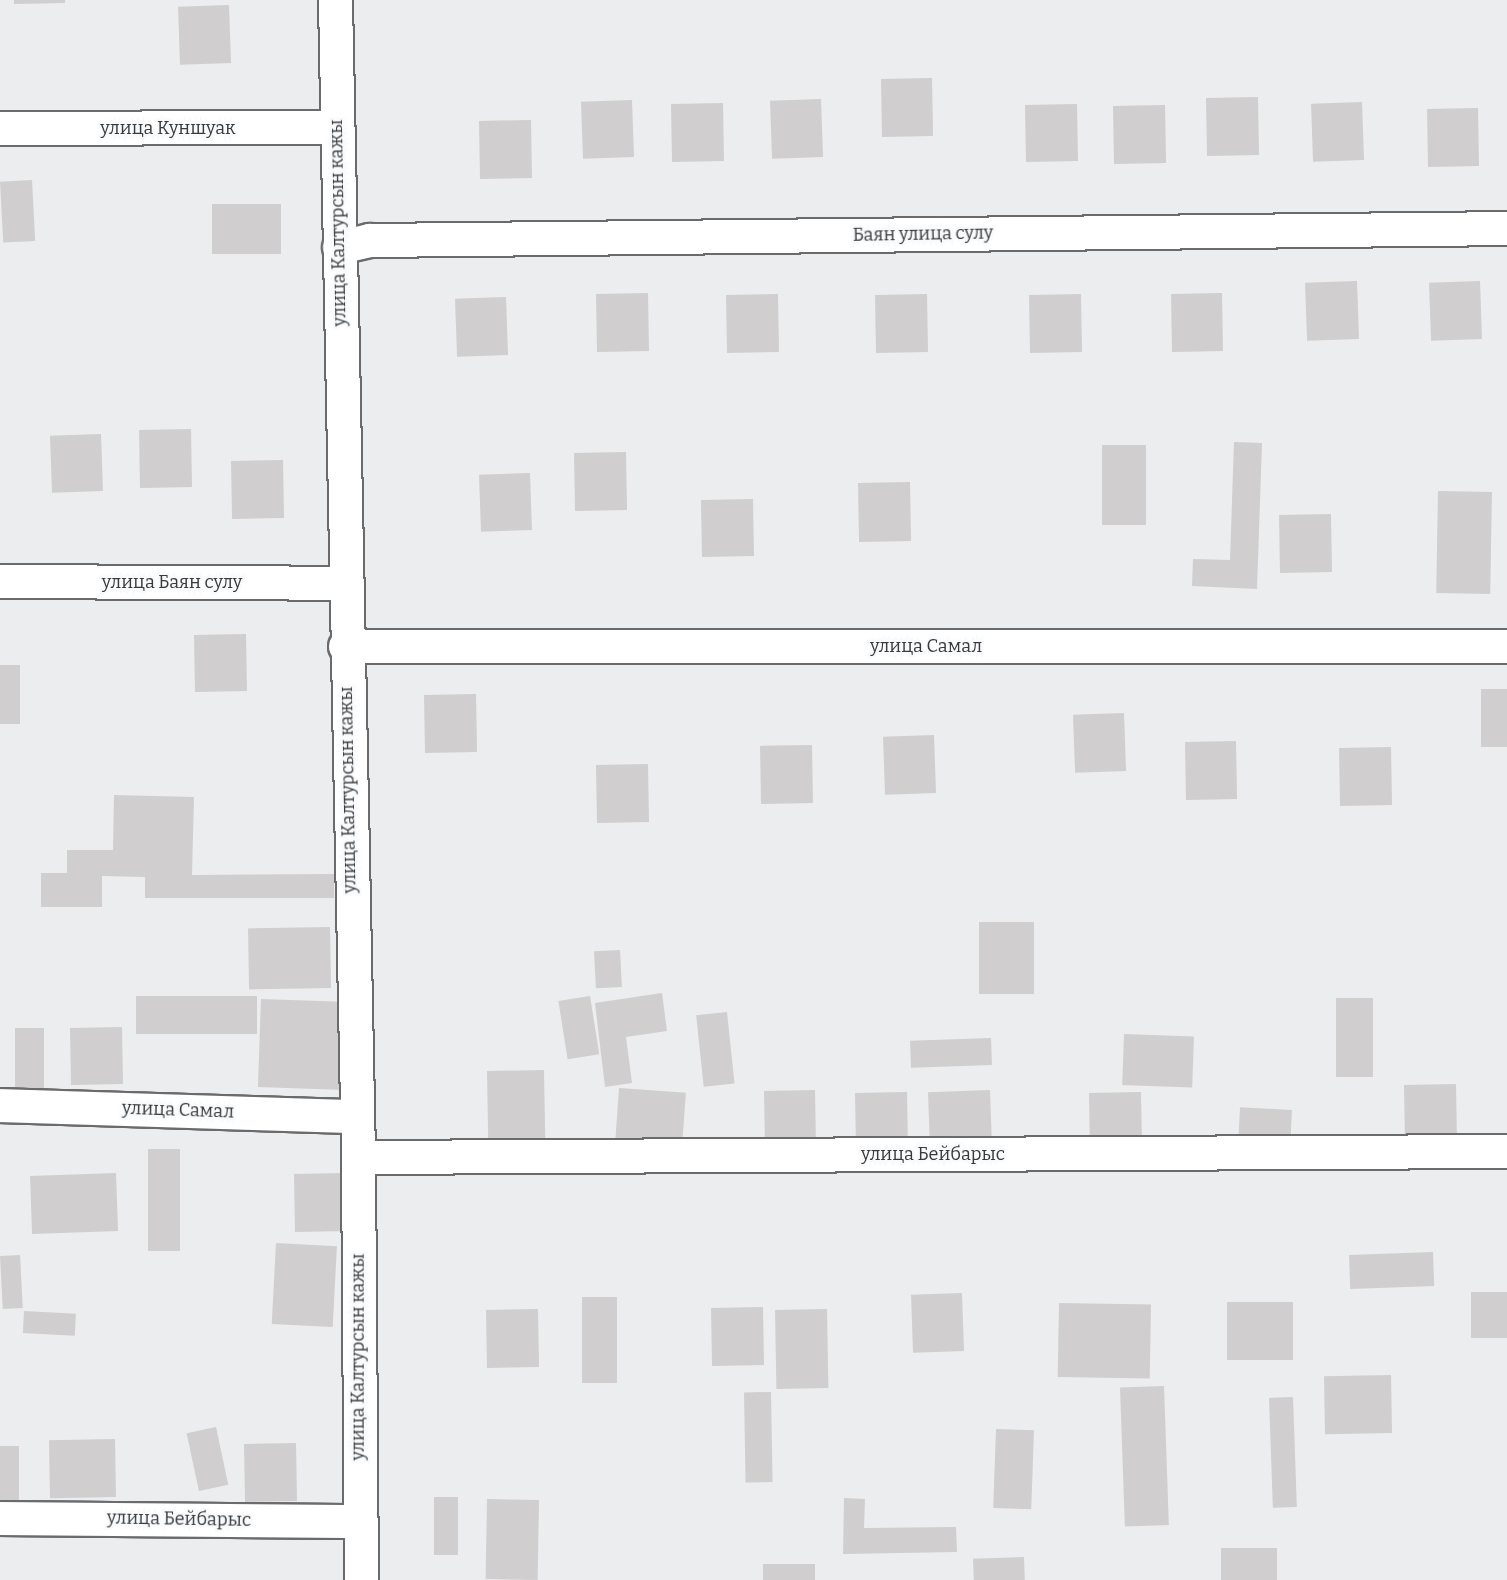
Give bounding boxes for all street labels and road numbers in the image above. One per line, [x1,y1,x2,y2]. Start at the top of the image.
street label: улица Куншуак [100,117,236,139]
street label: улица Калтурсын кажы [325,119,351,327]
street label: Баян улица сулу [853,222,993,246]
street label: улица Баян сулу [102,571,242,593]
street label: улица Самал [870,635,982,657]
street label: улица Калтурсын кажы [335,686,361,894]
street label: улица Самал [122,1097,234,1123]
street label: улица Бейбарыс [861,1143,1005,1165]
street label: улица Калтурсын кажы [347,1253,369,1461]
street label: улица Бейбарыс [107,1507,251,1531]

